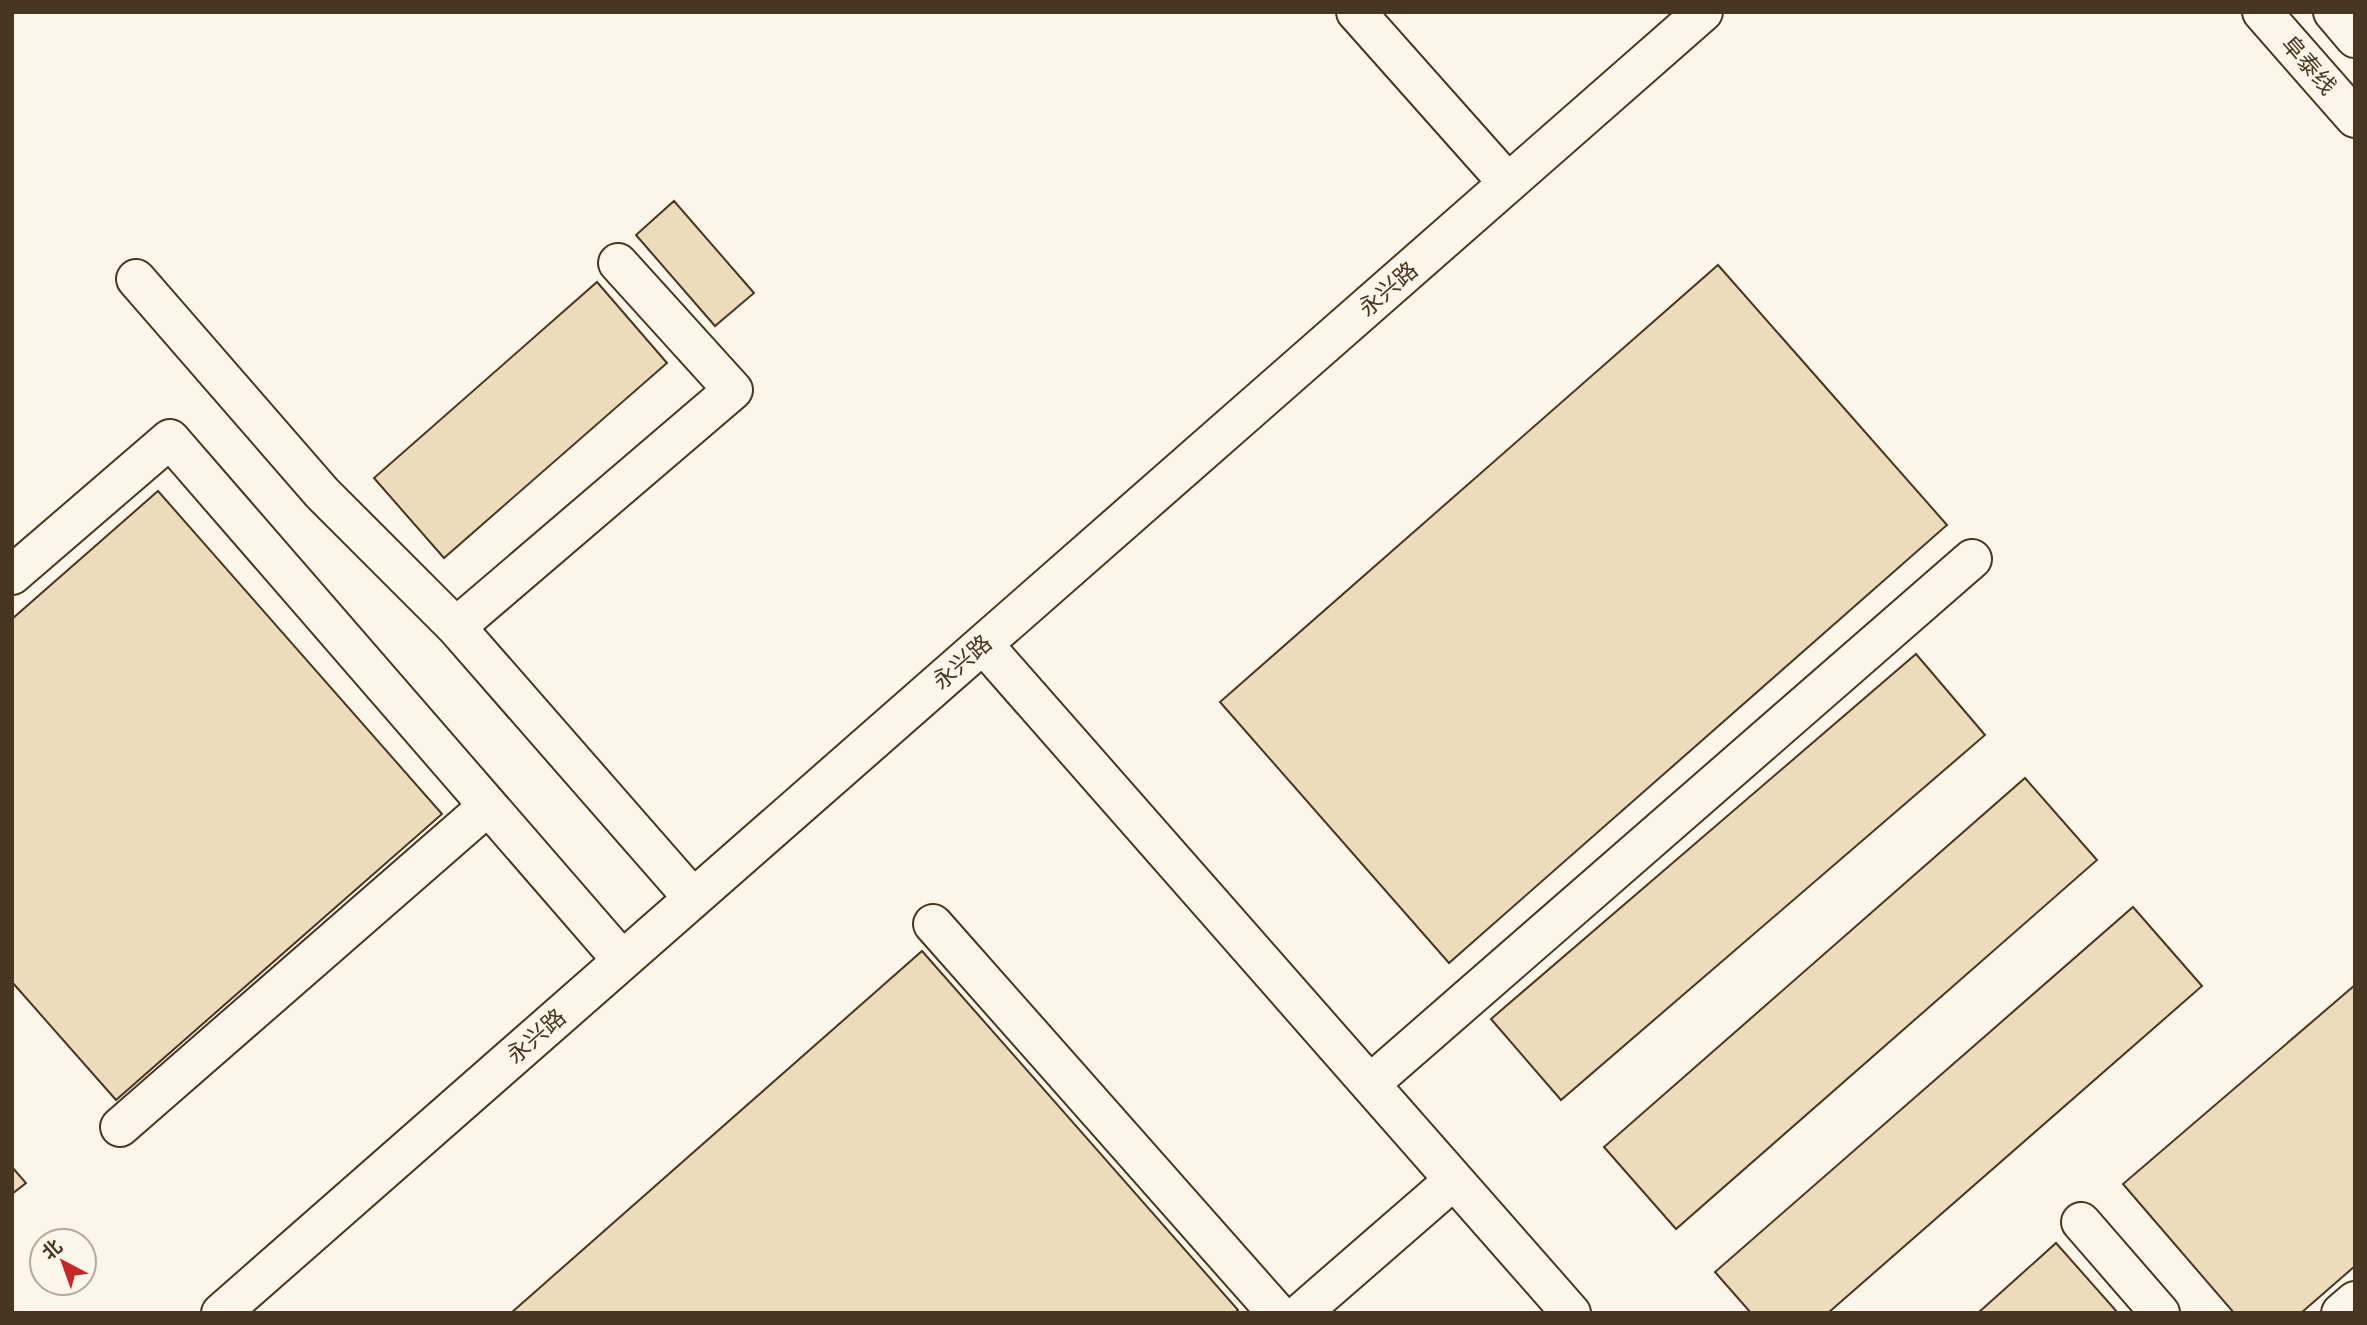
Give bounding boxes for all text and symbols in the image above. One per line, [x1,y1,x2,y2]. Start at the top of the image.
street label: 阜泰线 [2276,30,2342,100]
street label: 永兴路 [1353,256,1423,322]
street label: 永兴路 [927,629,997,695]
street label: 永兴路 [501,1003,571,1069]
north arrow [28,1227,98,1297]
text: 北 [37,1235,67,1264]

